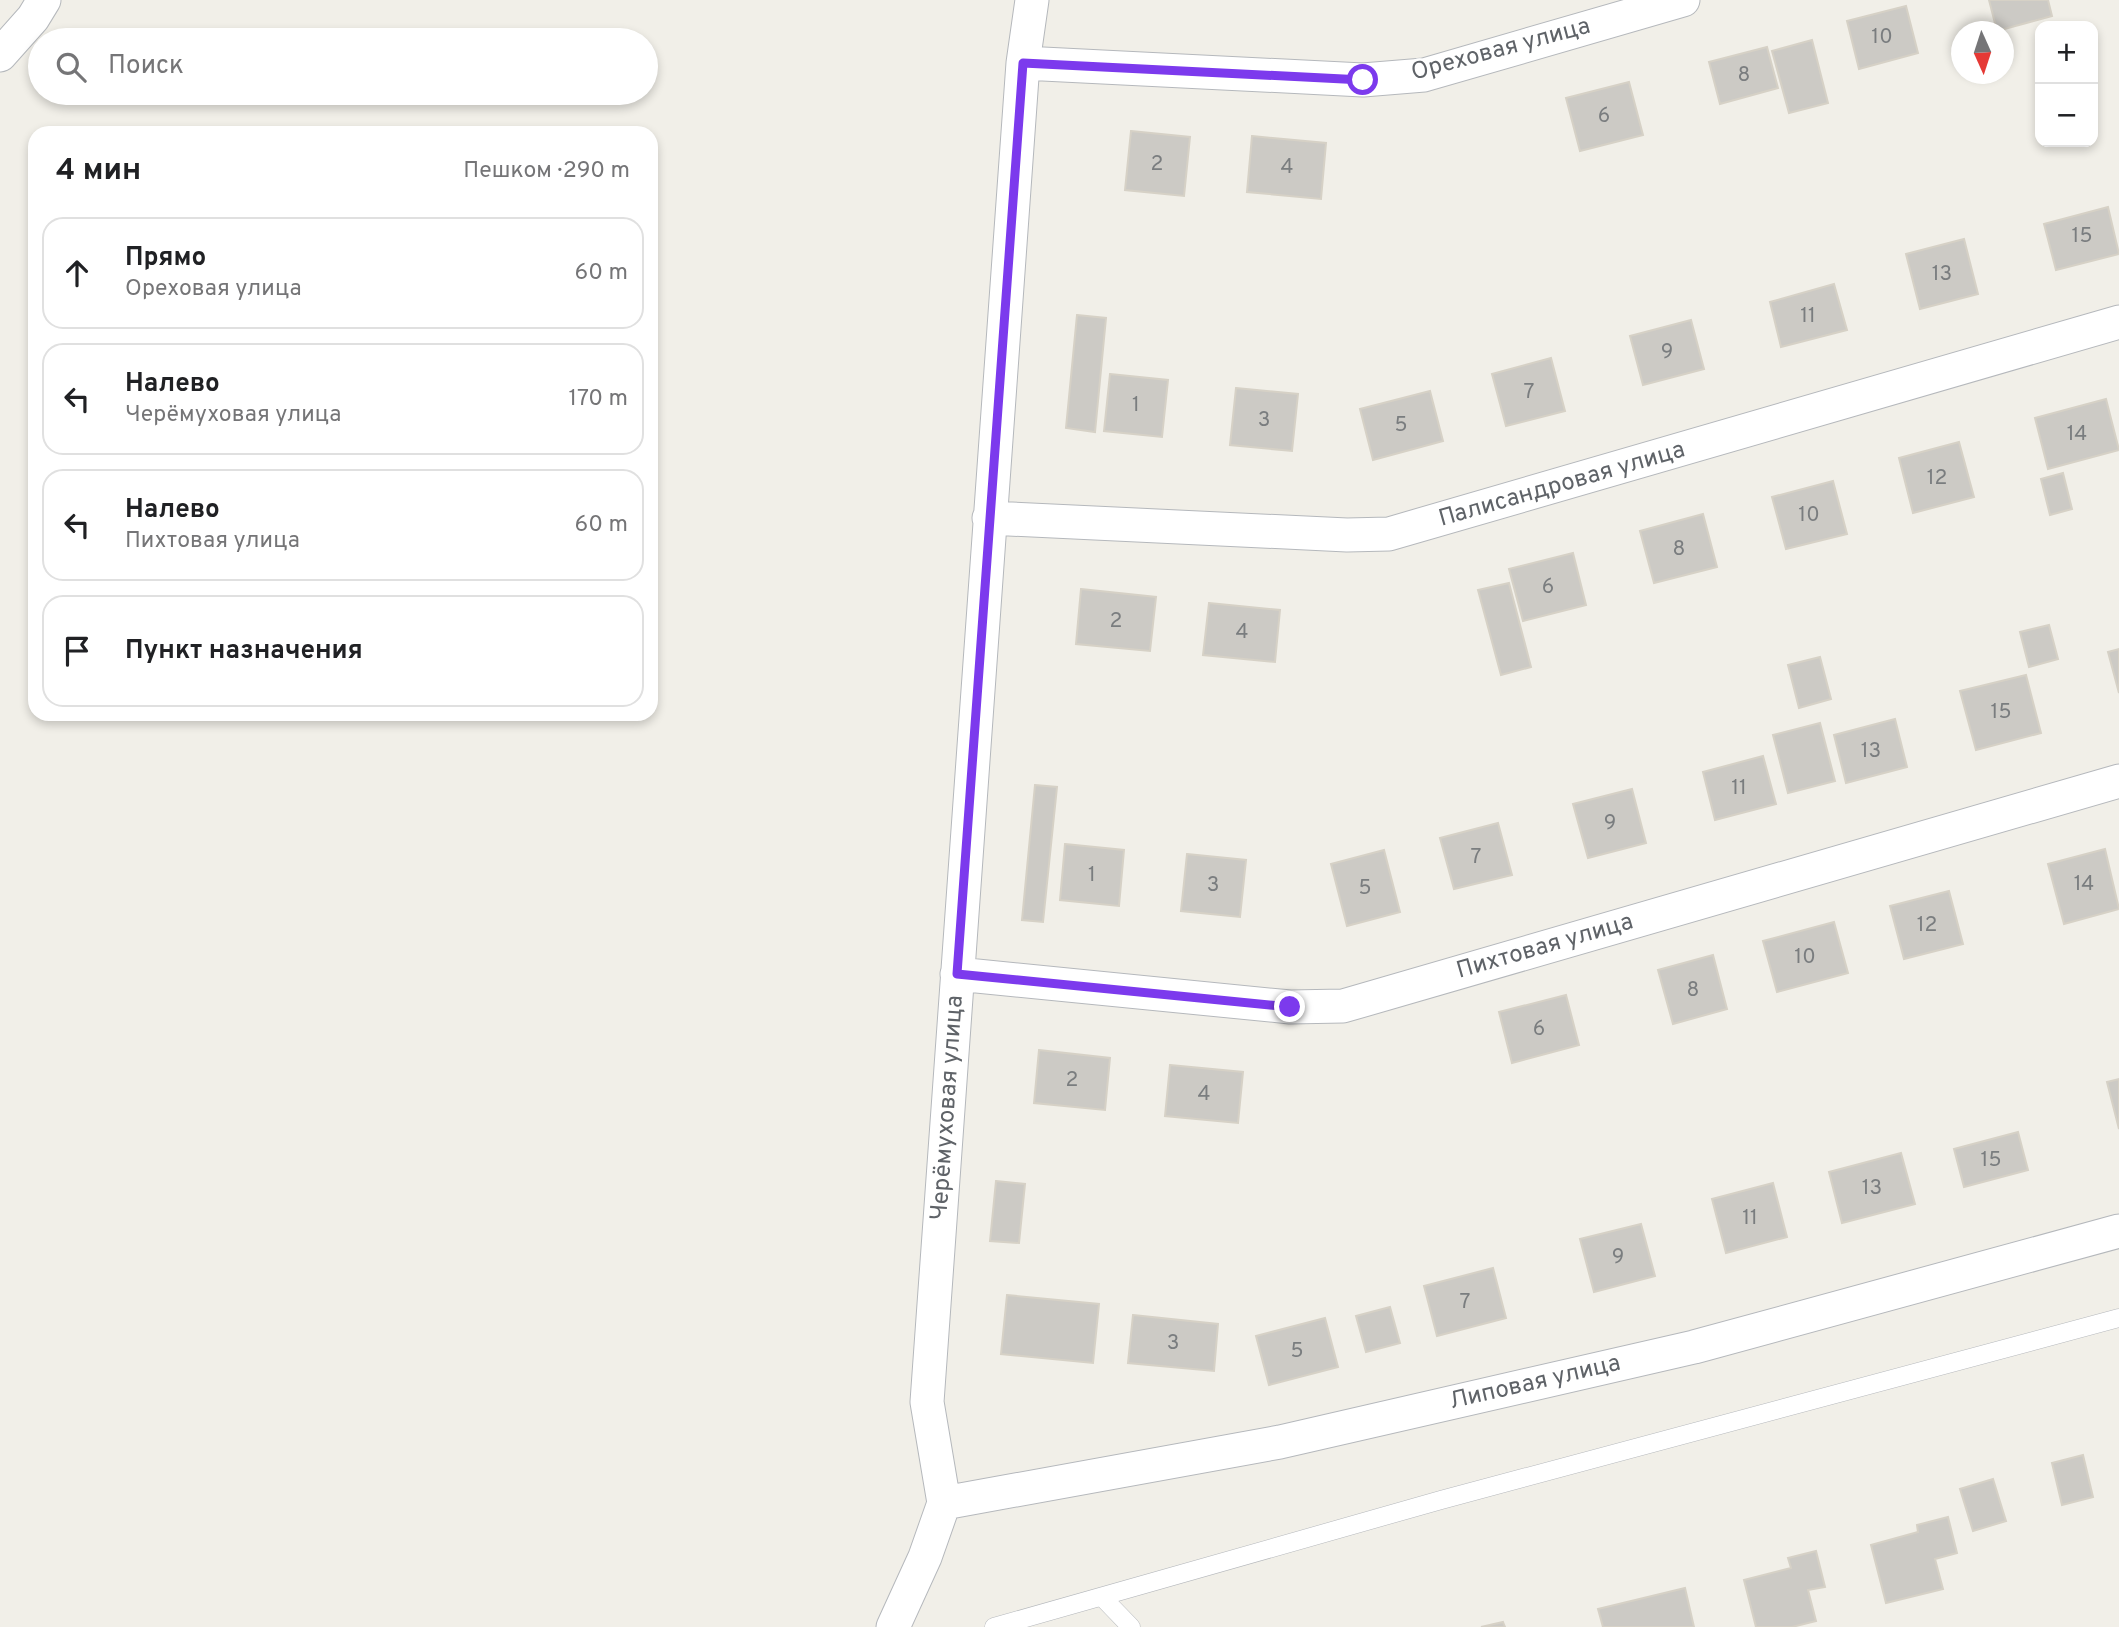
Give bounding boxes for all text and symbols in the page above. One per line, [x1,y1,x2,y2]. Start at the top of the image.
street label: Ореховая улица [1408,12,1594,88]
north arrow [1951,21,2014,84]
map controls [2035,21,2098,147]
button: + [2035,21,2098,84]
house number: 10 [1871,24,1893,51]
search box [28,28,658,105]
icon: search [52,48,90,86]
text: Поиск [108,50,184,83]
house number: 8 [1738,62,1750,89]
route start [1347,64,1378,95]
button: − [2035,84,2098,147]
house number: 6 [1598,103,1610,130]
house number: 2 [1151,151,1163,178]
text: 4 мин [56,153,141,190]
house number: 4 [1280,154,1294,181]
text: Пешком · 290 m [463,157,630,186]
house number: 15 [2072,223,2092,250]
text: Прямо [125,242,206,275]
icon: ahead [58,254,96,292]
text: 60 m [575,259,628,288]
house number: 13 [1932,261,1952,288]
text: Ореховая улица [125,275,302,304]
house number: 11 [1800,303,1816,330]
house number: 9 [1661,339,1673,366]
text: Налево [125,368,220,401]
house number: 7 [1524,379,1535,406]
icon: left [58,380,96,418]
text: 170 m [569,385,628,414]
house number: 1 [1132,392,1140,419]
text: Черёмуховая улица [125,401,341,430]
house number: 3 [1258,407,1270,434]
house number: 5 [1394,412,1408,439]
house number: 14 [2067,421,2087,448]
street label: Палисандровая улица [1435,435,1689,535]
house number: 12 [1927,465,1947,492]
text: Налево [125,494,220,527]
house number: 10 [1798,502,1820,529]
icon: left [58,506,96,544]
text: 60 m [575,511,628,540]
text: Пихтовая улица [125,527,300,556]
house number: 8 [1673,536,1685,563]
house number: 6 [1542,574,1554,601]
house number: 2 [1110,608,1122,635]
house number: 4 [1235,619,1249,646]
icon: arrive [58,632,96,670]
text: Пункт назначения [125,635,363,668]
house number: 15 [1991,699,2011,726]
house number: 13 [1861,738,1881,765]
house number: 11 [1731,775,1747,802]
house number: 9 [1604,810,1616,837]
house number: 7 [1471,844,1482,871]
house number: 1 [1088,862,1096,889]
house number: 14 [2074,871,2094,898]
house number: 3 [1207,872,1219,899]
house number: 5 [1358,875,1372,902]
street label: Пихтовая улица [1453,907,1637,987]
house number: 12 [1917,912,1937,939]
house number: 10 [1794,944,1816,971]
house number: 8 [1687,977,1699,1004]
route end [1274,991,1305,1022]
street label: Черёмуховая улица [925,994,971,1222]
house number: 6 [1533,1016,1545,1043]
house number: 2 [1066,1067,1078,1094]
house number: 4 [1197,1081,1211,1108]
house number: 15 [1981,1147,2001,1174]
house number: 13 [1862,1175,1882,1202]
house number: 11 [1742,1205,1758,1232]
house number: 9 [1612,1244,1624,1271]
house number: 7 [1460,1289,1471,1316]
house number: 3 [1167,1330,1179,1357]
house number: 5 [1290,1338,1304,1365]
street label: Липовая улица [1446,1349,1624,1417]

